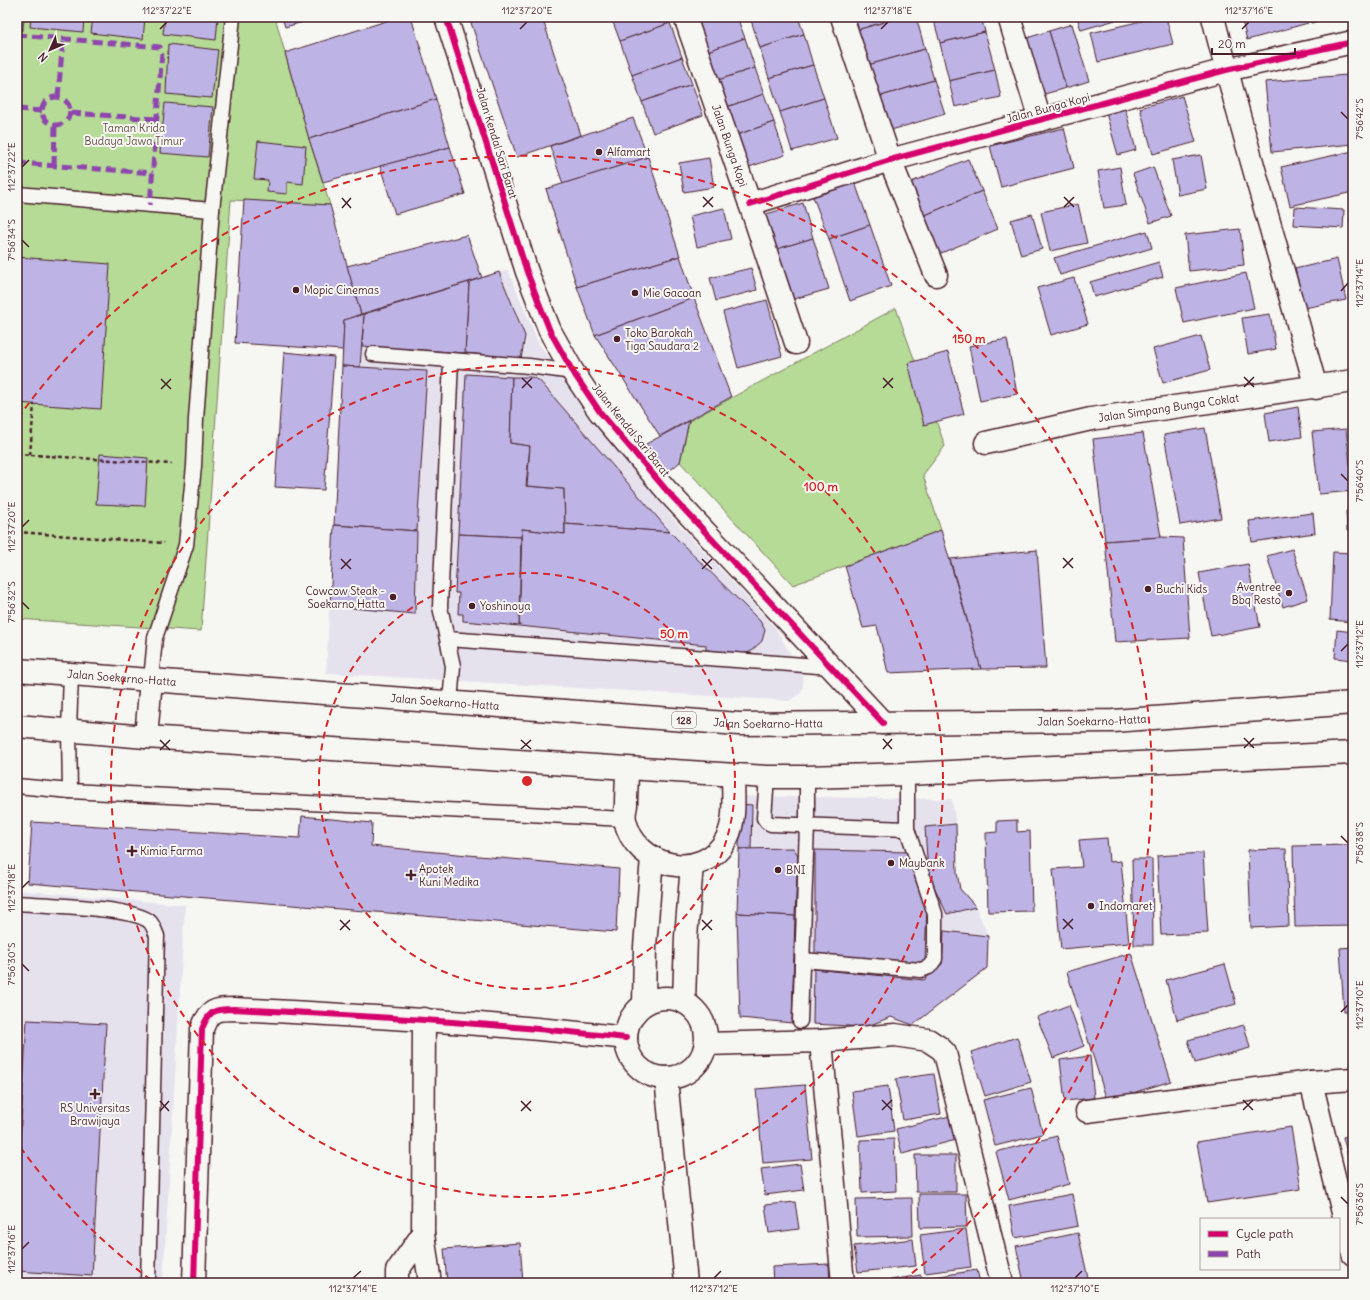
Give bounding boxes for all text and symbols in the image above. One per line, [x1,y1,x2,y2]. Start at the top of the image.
text: 112°37'22"E [142,4,192,17]
text: 112°37'20"E [502,4,552,17]
text: 112°37'18"E [864,4,912,17]
text: 112°37'16"E [1225,4,1273,17]
north arrow [30,30,70,70]
scale bar [1212,30,1295,56]
text: 20 m [1218,36,1246,51]
text: N [35,49,51,65]
street label: Jalan Kendal Sari Barat [473,85,521,201]
street label: Jalan Bunga Kopi [1005,90,1091,126]
text: 7°56'42"S [1353,98,1366,140]
street label: Jalan Bunga Kopi [709,102,750,189]
park label: Taman Krida Budaya Jawa Timur [84,121,184,148]
text: 112°37'22"E [5,142,18,192]
place label: Alfamart [607,145,651,159]
marker: Alfamart [594,147,604,157]
text: 7°56'34"S [5,219,18,261]
text: 112°37'14"E [1353,259,1366,307]
place label: Mopic Cinemas [304,283,379,297]
marker: Mopic Cinemas [291,285,301,295]
place label: Mie Gacoan [643,286,701,300]
marker: Mie Gacoan [630,288,640,298]
place label: Toko Barokah Tiga Saudara 2 [625,326,699,353]
text: 150 m [953,331,986,346]
marker: Toko Barokah Tiga Saudara 2 [612,334,622,344]
street label: Jalan Kendal Sari Barat [589,381,673,480]
street label: Jalan Simpang Bunga Coklat [1097,391,1240,425]
text: 7°56'40"S [1353,459,1366,502]
text: 100 m [804,479,838,494]
text: 112°37'20"E [5,502,18,552]
place label: Aventree Bbq Resto [1231,580,1281,607]
text: 7°56'32"S [5,581,18,623]
place label: Buchi Kids [1156,582,1207,596]
place label: Cowcow Steak - Soekarno Hatta [305,584,385,611]
marker: Buchi Kids [1143,584,1153,594]
marker: Aventree Bbq Resto [1284,588,1294,598]
marker: Cowcow Steak - Soekarno Hatta [388,592,398,602]
place label: Yoshinoya [480,599,530,613]
marker: Yoshinoya [467,601,477,611]
text: 112°37'12"E [1353,620,1366,668]
text: 50 m [660,626,689,641]
street label: Jalan Soekarno-Hatta [67,667,177,689]
street label: Jalan Soekarno-Hatta [390,691,500,713]
road number: 128 [672,712,696,728]
street label: Jalan Soekarno-Hatta [1037,712,1147,729]
street label: Jalan Soekarno-Hatta [713,715,823,731]
centre of rings [520,774,534,788]
text: 7°56'38"S [1353,822,1366,864]
place label: Kimia Farma [140,844,203,858]
marker: Kimia Farma [127,846,137,856]
place label: Maybank [899,856,945,870]
marker: Maybank [886,858,896,868]
place label: Apotek Kuni Medika [419,862,479,889]
place label: BNI [786,863,806,877]
text: 112°37'18"E [5,864,18,912]
marker: BNI [773,865,783,875]
marker: Apotek Kuni Medika [406,870,416,880]
place label: Indomaret [1099,899,1153,913]
marker: Indomaret [1086,901,1096,911]
text: 7°56'30"S [5,942,18,985]
text: 112°37'10"E [1353,980,1366,1030]
marker: RS Universitas Brawijaya [89,1088,101,1100]
place label: RS Universitas Brawijaya [60,1101,130,1128]
text: 7°56'36"S [1353,1183,1366,1225]
legend [1200,1218,1340,1270]
text: 112°37'16"E [5,1225,18,1273]
text: Cycle path [1236,1226,1293,1241]
text: Path [1236,1246,1261,1261]
text: 112°37'14"E [329,1282,377,1295]
text: 112°37'12"E [690,1282,738,1295]
text: 112°37'10"E [1050,1282,1100,1295]

